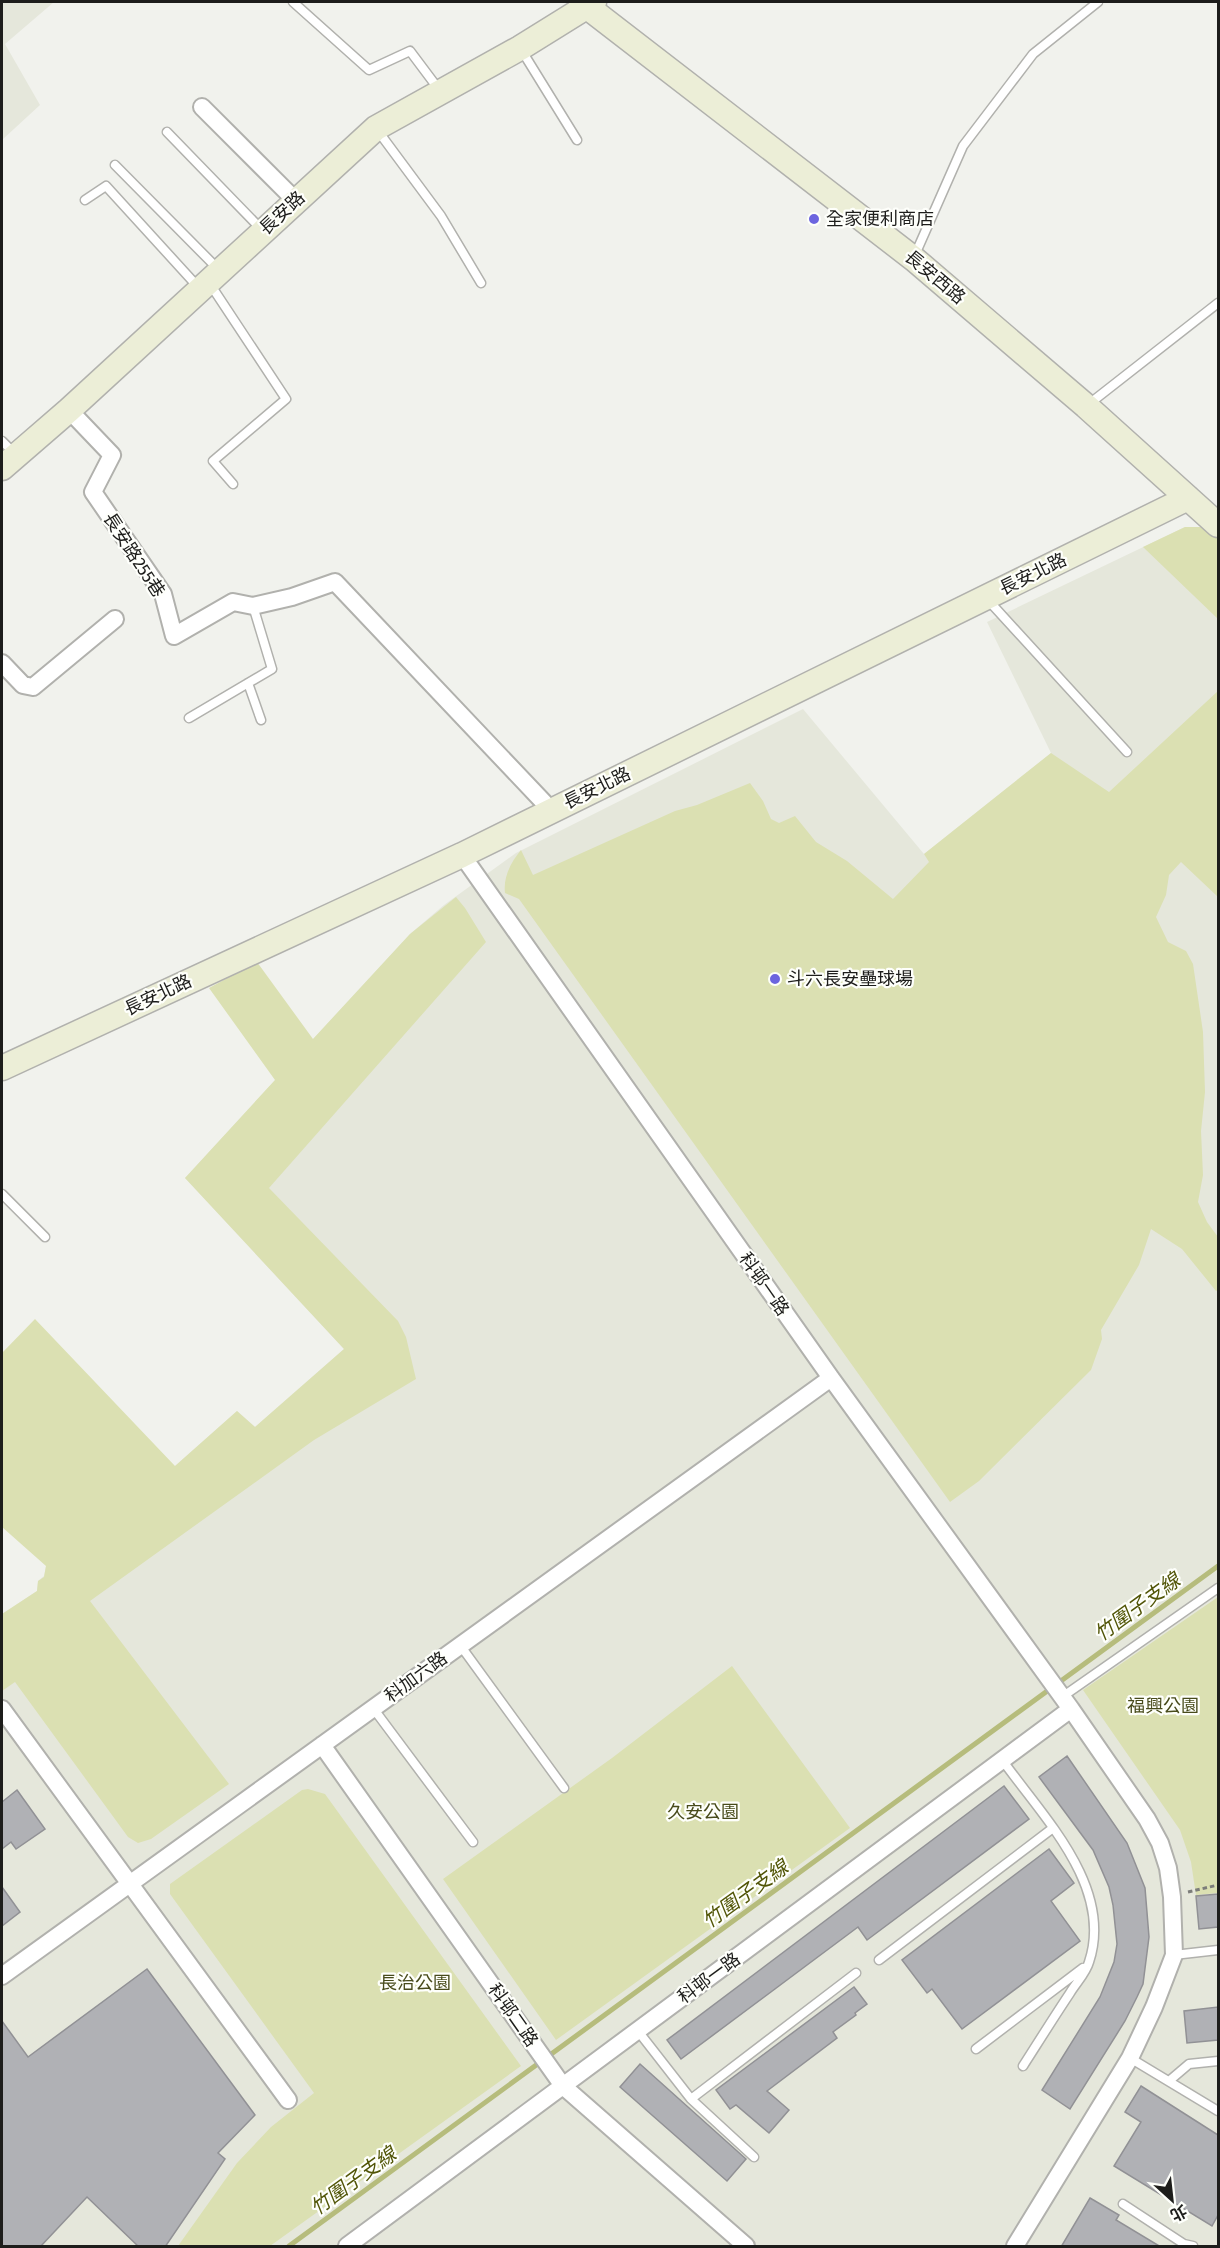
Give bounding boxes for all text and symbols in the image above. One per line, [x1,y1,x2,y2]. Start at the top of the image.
street label: 長安路 [255,187,309,239]
place label: 全家便利商店 [826,208,934,230]
marker: 全家便利商店 [807,212,821,226]
street label: 長安西路 [900,245,970,309]
street label: 長安路255巷 [99,509,169,601]
street label: 長安北路 [996,548,1070,600]
street label: 長安北路 [560,762,634,814]
place label: 斗六長安壘球場 [787,968,913,990]
street label: 長安北路 [121,970,195,1020]
marker: 斗六長安壘球場 [768,972,782,986]
street label: 科邨一路 [734,1248,794,1320]
water label: 竹圍子支線 [1089,1567,1186,1646]
street label: 科加六路 [380,1647,452,1707]
park label: 福興公園 [1127,1695,1199,1717]
park label: 久安公園 [667,1801,739,1823]
water label: 竹圍子支線 [697,1854,794,1933]
street label: 科邨一路 [673,1948,745,2008]
park label: 長治公園 [379,1972,451,1994]
street label: 科邨二路 [483,1979,543,2051]
water label: 竹圍子支線 [305,2141,402,2220]
north arrow [1142,2170,1202,2230]
text: 北 [1167,2201,1190,2225]

